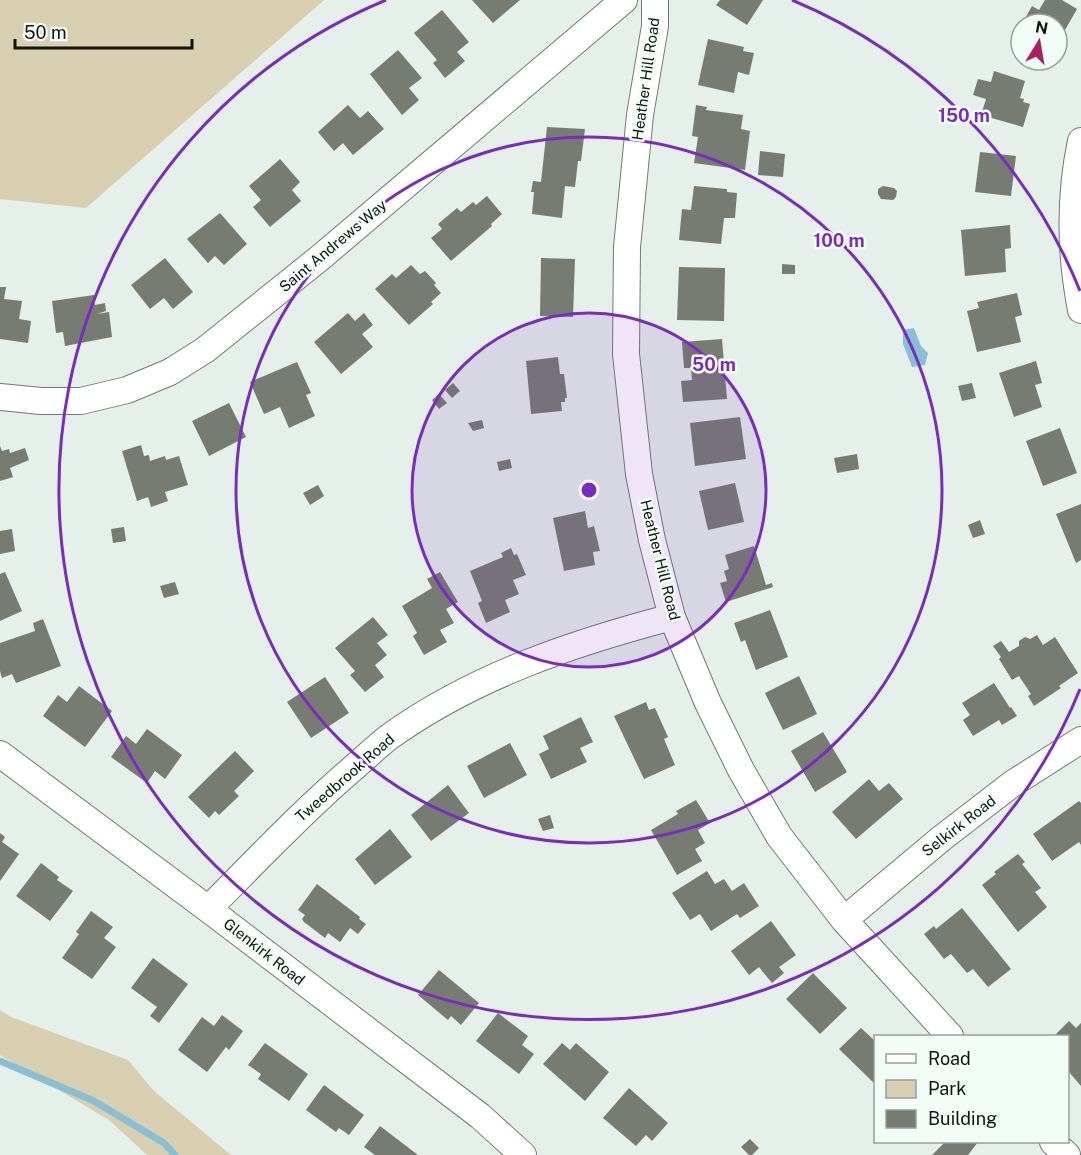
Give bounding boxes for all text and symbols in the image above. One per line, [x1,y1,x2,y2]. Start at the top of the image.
scale bar [15,12,192,50]
north arrow [1009,12,1069,72]
street label: Heather Hill Road [628,17,663,141]
text: N [1034,17,1050,38]
text: 50 m [24,22,67,43]
text: 150 m [938,105,990,126]
street label: Saint Andrews Way [276,196,390,295]
text: 100 m [813,230,865,251]
text: 50 m [692,354,736,375]
centre of rings [579,480,599,500]
street label: Heather Hill Road [637,498,684,622]
street label: Tweedbrook Road [292,730,397,825]
street label: Selkirk Road [919,792,999,860]
street label: Glenkirk Road [220,915,308,988]
legend [874,1035,1069,1143]
text: Road [928,1048,971,1069]
text: Park [928,1078,966,1099]
text: Building [928,1108,997,1129]

